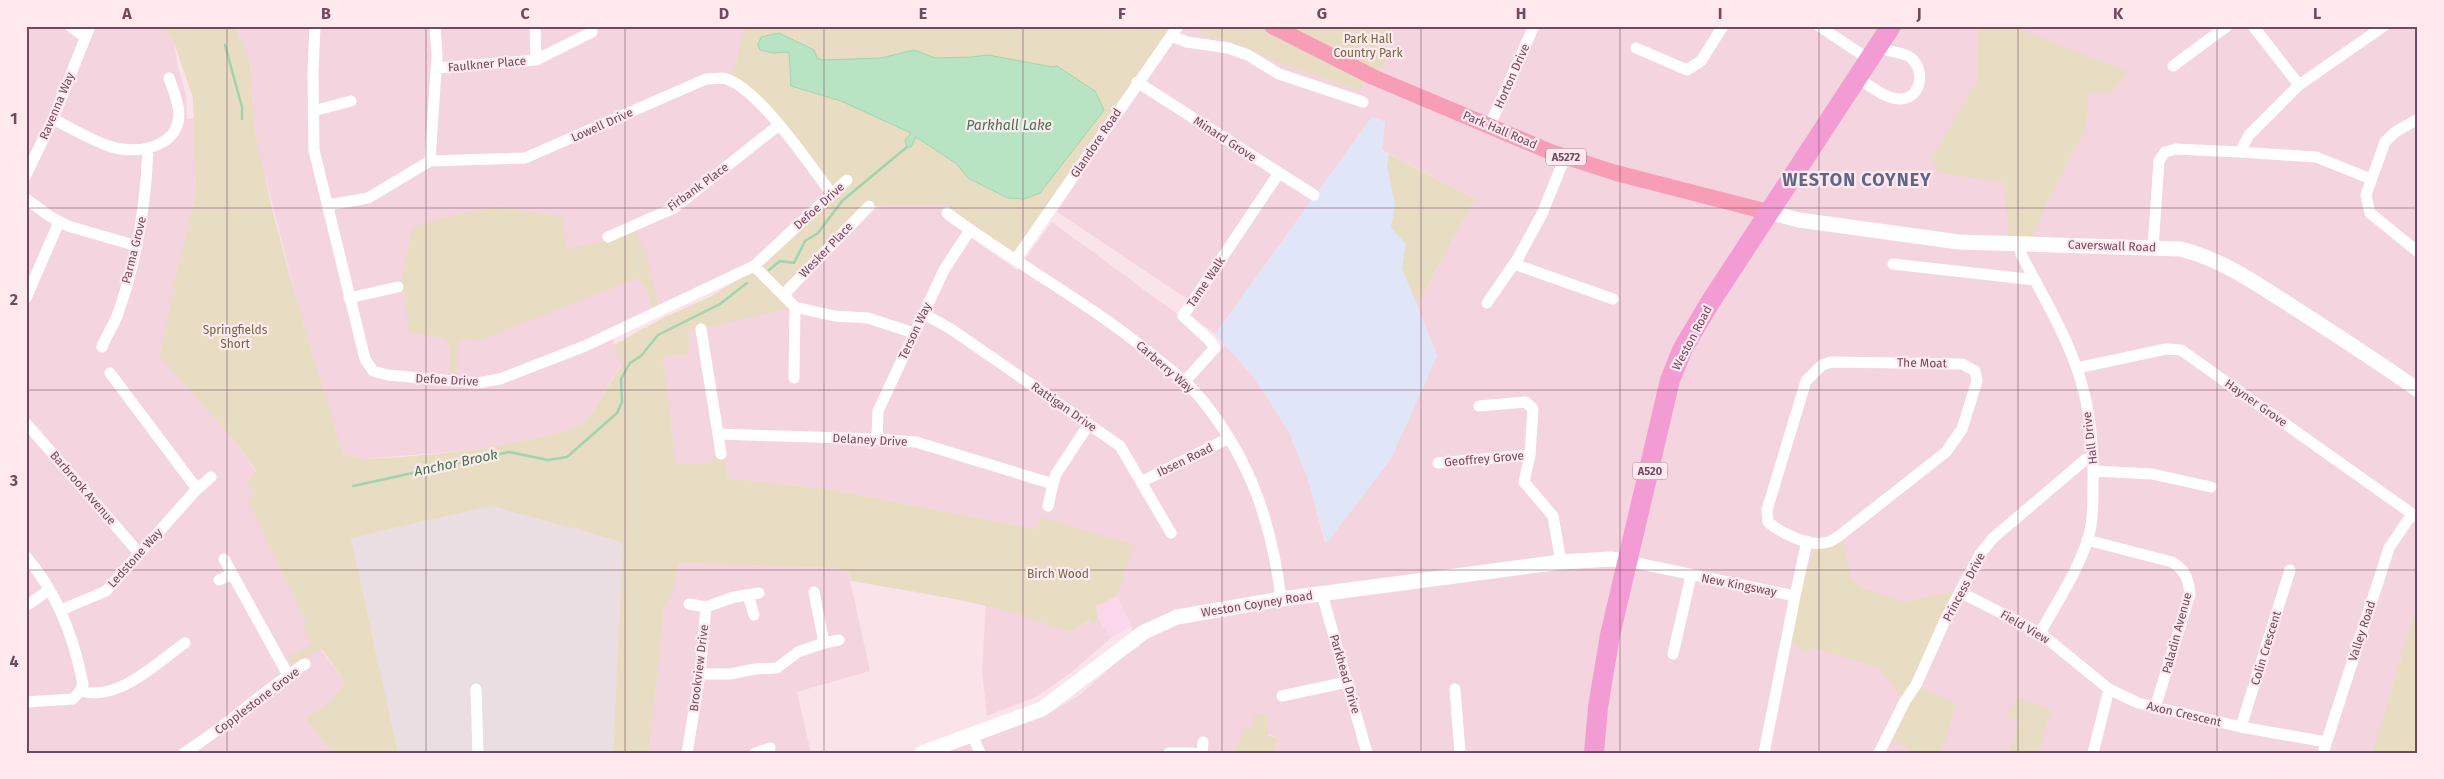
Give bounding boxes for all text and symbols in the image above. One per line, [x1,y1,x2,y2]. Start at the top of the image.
text: A [121,4,132,23]
text: B [321,4,331,23]
text: C [520,4,530,23]
text: D [719,4,729,23]
text: E [919,4,927,23]
text: F [1118,4,1126,23]
text: G [1317,4,1327,23]
text: H [1516,4,1526,23]
text: I [1718,4,1722,23]
text: J [1915,4,1922,23]
text: K [2113,4,2124,23]
text: L [2313,4,2321,23]
park label: Park Hall Country Park [1333,32,1403,60]
street label: Horton Drive [1492,41,1532,111]
street label: Faulkner Place [447,54,527,74]
street label: Ravenna Way [37,70,77,142]
street label: Lowell Drive [569,105,635,145]
street label: Glandore Road [1068,106,1124,180]
street label: Park Hall Road [1461,108,1539,152]
text: 1 [10,109,18,128]
street label: Minard Grove [1191,113,1259,165]
water label: Parkhall Lake [966,117,1052,134]
road number: A5272 [1546,148,1586,166]
street label: Firbank Place [665,160,731,214]
district label: WESTON COYNEY [1782,169,1932,191]
street label: Defoe Drive [791,180,847,232]
street label: Parma Grove [119,215,149,285]
street label: Wesker Place [796,220,856,280]
street label: Caverswall Road [2068,237,2156,255]
street label: Tame Walk [1184,253,1228,310]
text: 2 [10,290,18,309]
street label: Terson Way [896,300,934,362]
street label: Weston Road [1669,303,1715,373]
park label: Springfields Short [203,323,268,351]
street label: Carberry Way [1133,338,1197,396]
street label: The Moat [1897,356,1948,370]
street label: Defoe Drive [415,371,479,389]
street label: Hayner Grove [2222,376,2290,430]
street label: Rattigan Drive [1029,379,1099,435]
street label: Hall Drive [2080,411,2100,465]
street label: Delaney Drive [832,431,908,449]
street label: Ibsen Road [1155,440,1215,480]
water label: Anchor Brook [412,446,500,480]
street label: Barbrook Avenue [47,448,119,528]
street label: Geoffrey Grove [1443,449,1525,469]
road number: A520 [1632,462,1668,480]
text: 3 [9,471,18,490]
street label: Ledstone Way [105,525,165,590]
street label: Princess Drive [1940,550,1988,624]
park label: Birch Wood [1027,567,1089,581]
street label: New Kingsway [1700,571,1778,599]
street label: Weston Coyney Road [1200,588,1314,620]
street label: Paladin Avenue [2159,591,2195,675]
street label: Valley Road [2346,599,2378,663]
street label: Field View [1998,607,2052,647]
street label: Colin Crescent [2248,609,2284,687]
street label: Brookview Drive [687,624,711,712]
street label: Parkhead Drive [1327,633,1363,715]
text: 4 [9,652,19,671]
street label: Copplestone Grove [212,665,302,737]
street label: Axon Crescent [2145,699,2223,730]

